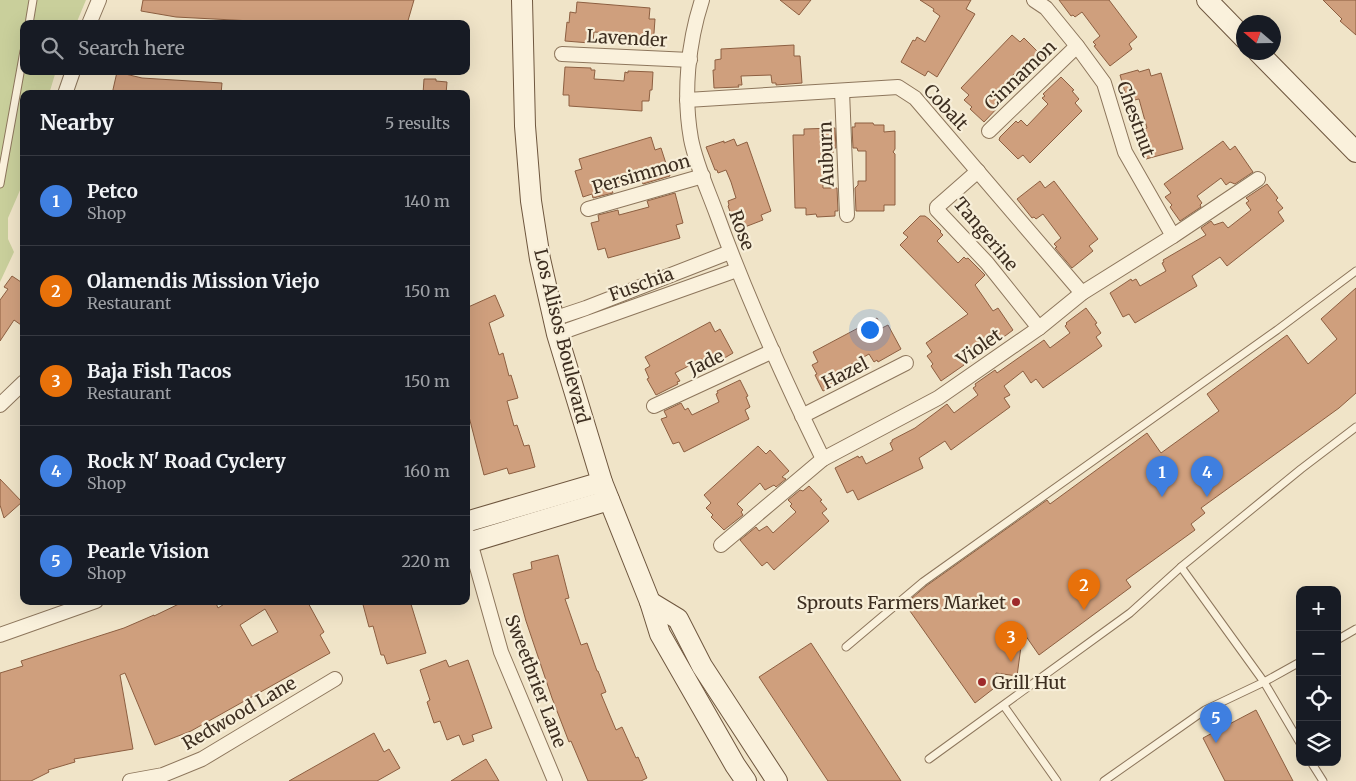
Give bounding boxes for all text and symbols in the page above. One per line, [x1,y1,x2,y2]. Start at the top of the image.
north arrow [1236,15,1281,60]
search box [20,20,470,75]
street label: Lavender [586,24,668,52]
icon: search [38,34,66,62]
street label: Cinnamon [979,35,1061,115]
text: Search here [78,36,185,60]
street label: Chestnut [1112,78,1160,160]
street label: Cobalt [919,79,973,135]
text: Nearby [40,109,114,136]
text: 5 results [385,113,450,133]
street label: Auburn [813,121,839,188]
street label: Persimmon [589,149,693,199]
text: Petco [87,179,138,203]
text: 1 [52,191,60,211]
text: 140 m [404,191,450,211]
street label: Tangerine [949,193,1023,275]
text: Shop [87,203,126,223]
street label: Rose [724,207,760,253]
street label: Los Alisos Boulevard [529,246,595,426]
street label: Fuschia [606,262,677,306]
text: Olamendis Mission Viejo [87,269,319,293]
text: 2 [51,281,61,301]
text: 150 m [404,281,450,301]
text: Restaurant [87,293,171,313]
your location [857,317,883,343]
street label: Violet [951,323,1006,371]
street label: Jade [684,344,727,381]
street label: Hazel [818,352,872,394]
text: Baja Fish Tacos [87,359,232,383]
text: 3 [51,371,61,391]
text: 150 m [404,371,450,391]
text: Restaurant [87,383,171,403]
text: Rock N' Road Cyclery [87,449,286,473]
pin: 1 [1146,456,1178,497]
pin: 4 [1191,456,1223,497]
text: 4 [51,461,61,481]
text: 160 m [404,461,450,481]
text: Shop [87,473,126,493]
text: Pearle Vision [87,539,209,563]
text: 5 [51,551,61,571]
text: 220 m [402,551,450,571]
text: Shop [87,563,126,583]
pin: 2 [1068,569,1100,610]
map controls [1296,586,1341,766]
button: + [1296,586,1341,631]
place label: Sprouts Farmers Market [796,591,1006,614]
marker: Sprouts Farmers Market [1010,596,1022,608]
street label: Sweetbrier Lane [500,611,572,751]
pin: 3 [995,621,1027,662]
button: − [1296,631,1341,676]
street label: Redwood Lane [178,671,300,755]
place label: Grill Hut [992,671,1066,694]
marker: Grill Hut [976,676,988,688]
button: locate [1296,676,1341,721]
pin: 5 [1200,702,1232,743]
button: layers [1296,721,1341,766]

